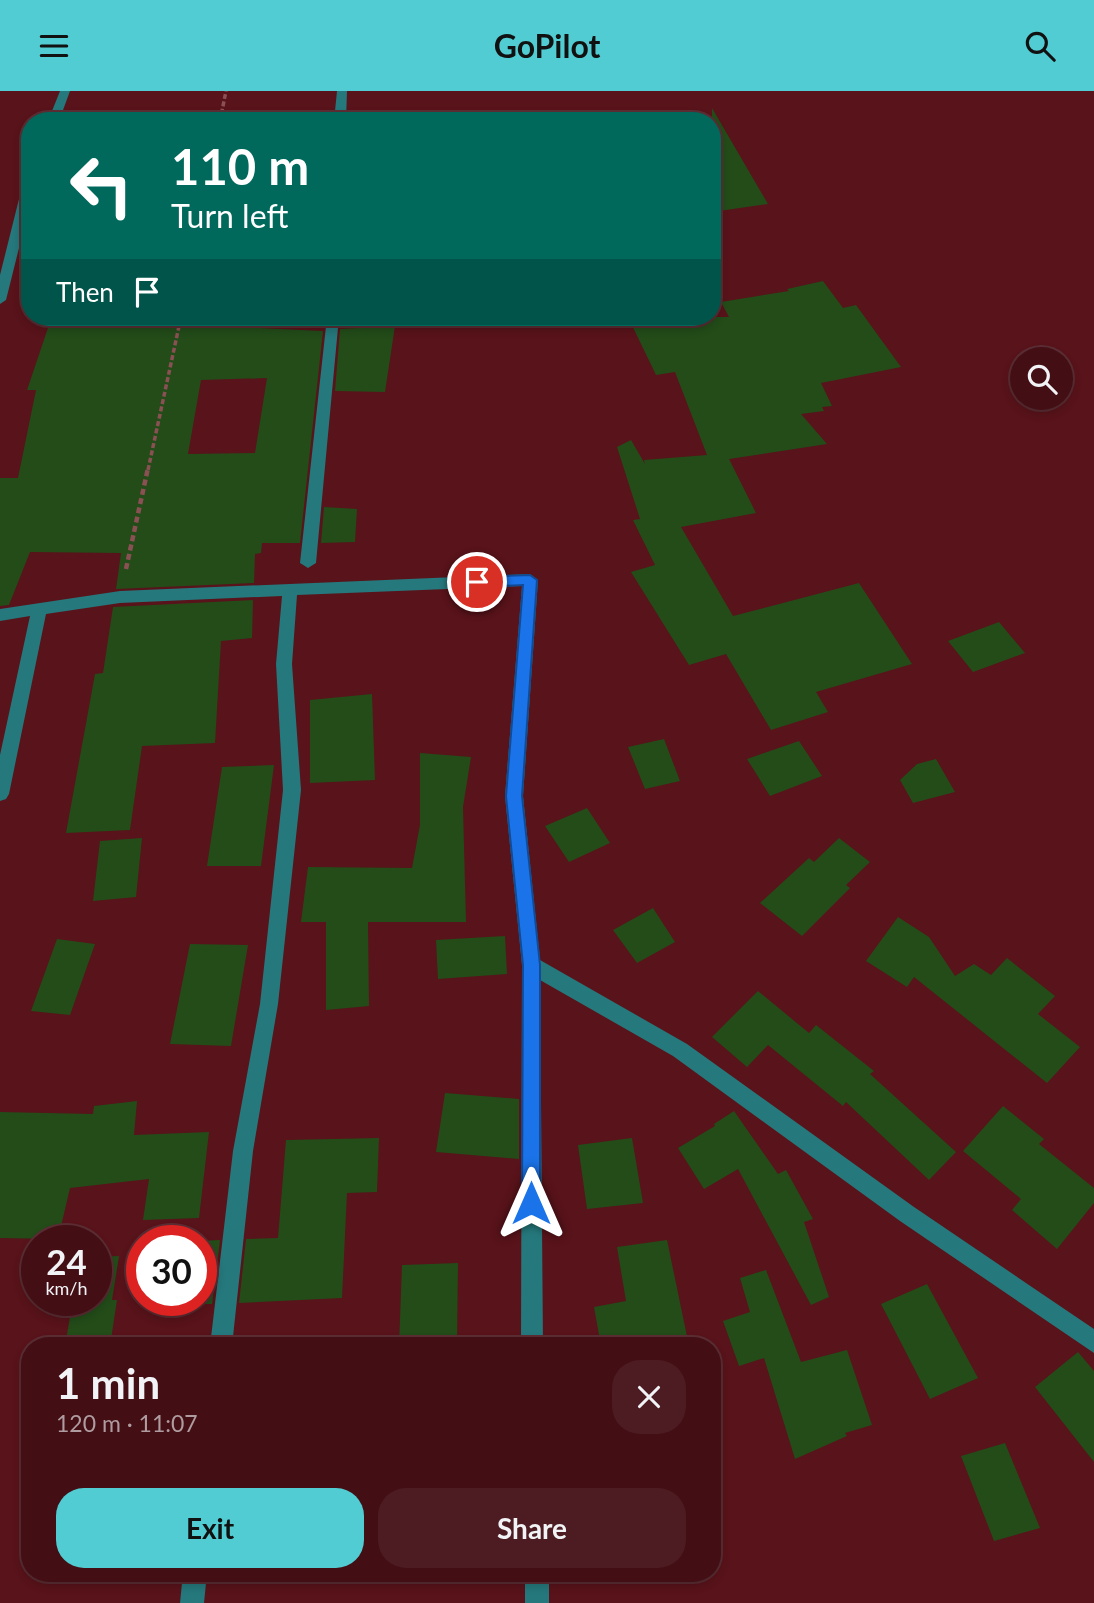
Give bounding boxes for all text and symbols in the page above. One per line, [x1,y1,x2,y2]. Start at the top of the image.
text: GoPilot [494,26,600,65]
icon: menu [35,27,73,65]
icon: search [1021,27,1059,65]
text: 110 m [171,137,309,195]
icon: left [56,140,147,231]
text: Turn left [171,196,288,235]
icon: arrive [128,273,166,311]
text: Then [56,276,114,308]
map controls [1010,347,1073,410]
button: search [1010,347,1073,410]
pin [447,552,507,612]
icon: arrive [458,563,496,601]
position arrow [494,1166,568,1240]
speed limit sign: 30 [126,1225,217,1316]
text: 24 [46,1240,87,1282]
text: km/h [45,1277,88,1299]
text: 1 min [56,1358,160,1408]
button: close [612,1360,686,1434]
text: 120 m · 11:07 [56,1409,198,1437]
button: Exit [56,1488,364,1568]
button: Share [378,1488,686,1568]

